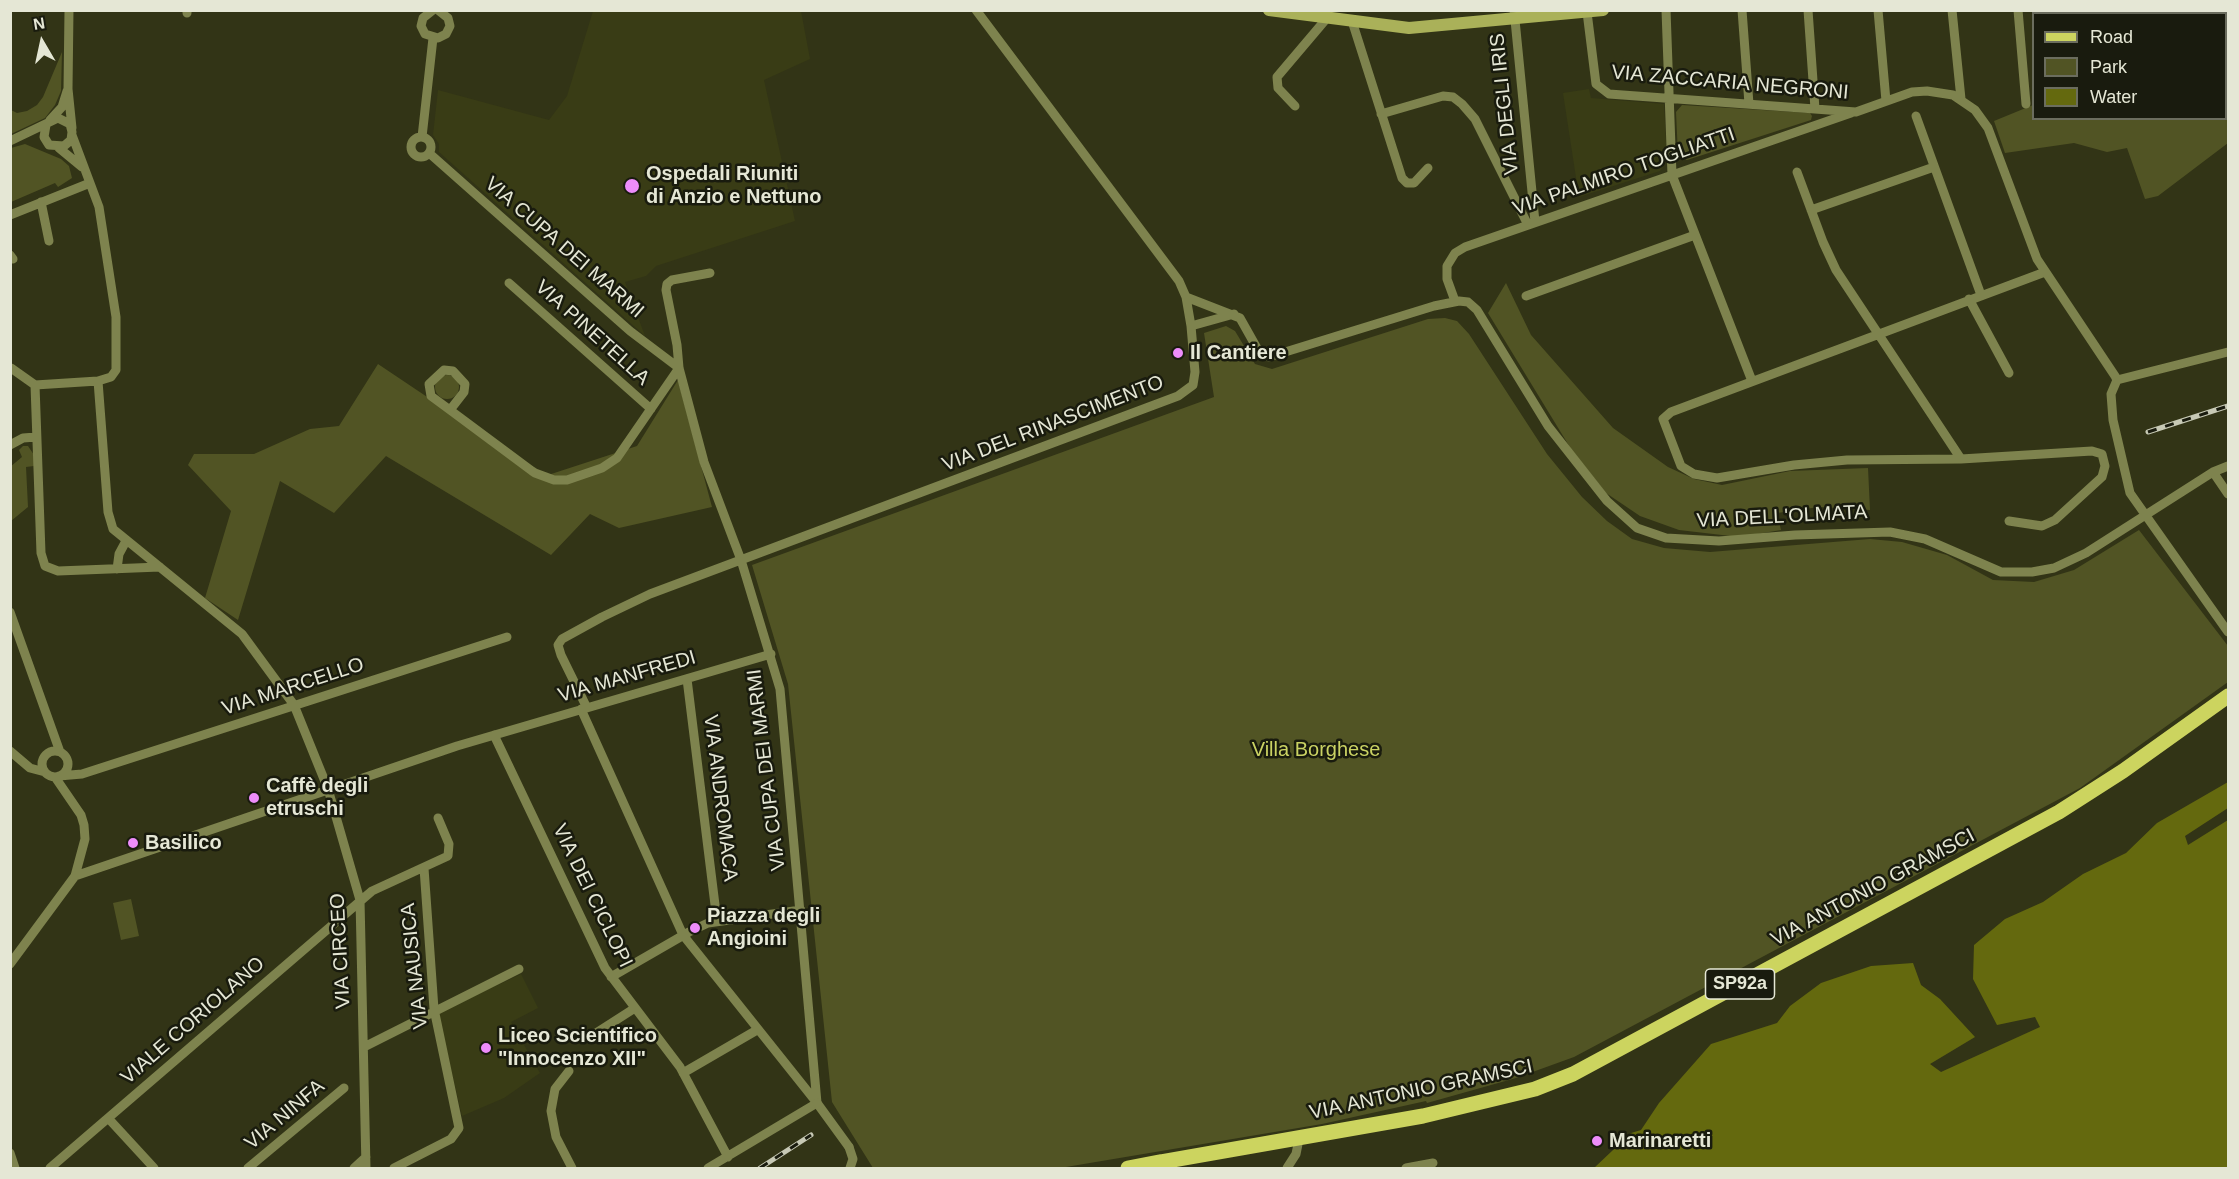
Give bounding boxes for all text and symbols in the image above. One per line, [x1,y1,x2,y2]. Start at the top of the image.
north arrow [12,12,72,72]
legend [2032,12,2227,120]
text: N [32,14,46,33]
text: Road [2090,27,2133,47]
street label: VIA DEGLI IRIS [1486,32,1524,176]
text: Park [2090,57,2127,77]
street label: VIA ZACCARIA NEGRONI [1611,61,1849,105]
text: Water [2090,87,2137,107]
street label: VIA PALMIRO TOGLIATTI [1510,123,1738,221]
place label: Ospedali Riuniti di Anzio e Nettuno [646,162,822,209]
street label: VIA CUPA DEI MARMI [480,172,648,324]
marker: Ospedali Riuniti di Anzio e Nettuno [623,177,641,195]
street label: VIA PINETELLA [530,275,654,391]
place label: Il Cantiere [1190,341,1287,365]
marker: Il Cantiere [1171,346,1185,360]
street label: VIA DEL RINASCIMENTO [939,371,1167,477]
street label: VIA DELL'OLMATA [1696,501,1868,533]
street label: VIA MANFREDI [555,646,699,708]
street label: VIA MARCELLO [219,653,367,721]
street label: VIA CUPA DEI MARMI [743,668,791,872]
street label: VIA ANDROMACA [698,713,742,883]
park label: Villa Borghese [1252,738,1380,762]
place label: Caffè degli etruschi [266,774,368,821]
marker: Caffè degli etruschi [247,791,261,805]
street label: VIA DEI CICLOPI [547,820,637,972]
street label: VIA ANTONIO GRAMSCI [1767,824,1979,952]
place label: Basilico [145,831,222,855]
marker: Basilico [126,836,140,850]
street label: VIA CIRCEO [326,893,356,1009]
street label: VIA NAUSICA [396,902,434,1030]
place label: Piazza degli Angioini [707,904,820,951]
marker: Piazza degli Angioini [688,921,702,935]
street label: VIALE CORIOLANO [116,952,270,1090]
road number: SP92a [1706,969,1774,999]
place label: Liceo Scientifico "Innocenzo XII" [498,1024,657,1071]
marker: Liceo Scientifico "Innocenzo XII" [479,1041,493,1055]
street label: VIA ANTONIO GRAMSCI [1307,1055,1535,1125]
street label: VIA NINFA [240,1075,330,1155]
place label: Marinaretti [1609,1129,1711,1153]
marker: Marinaretti [1590,1134,1604,1148]

